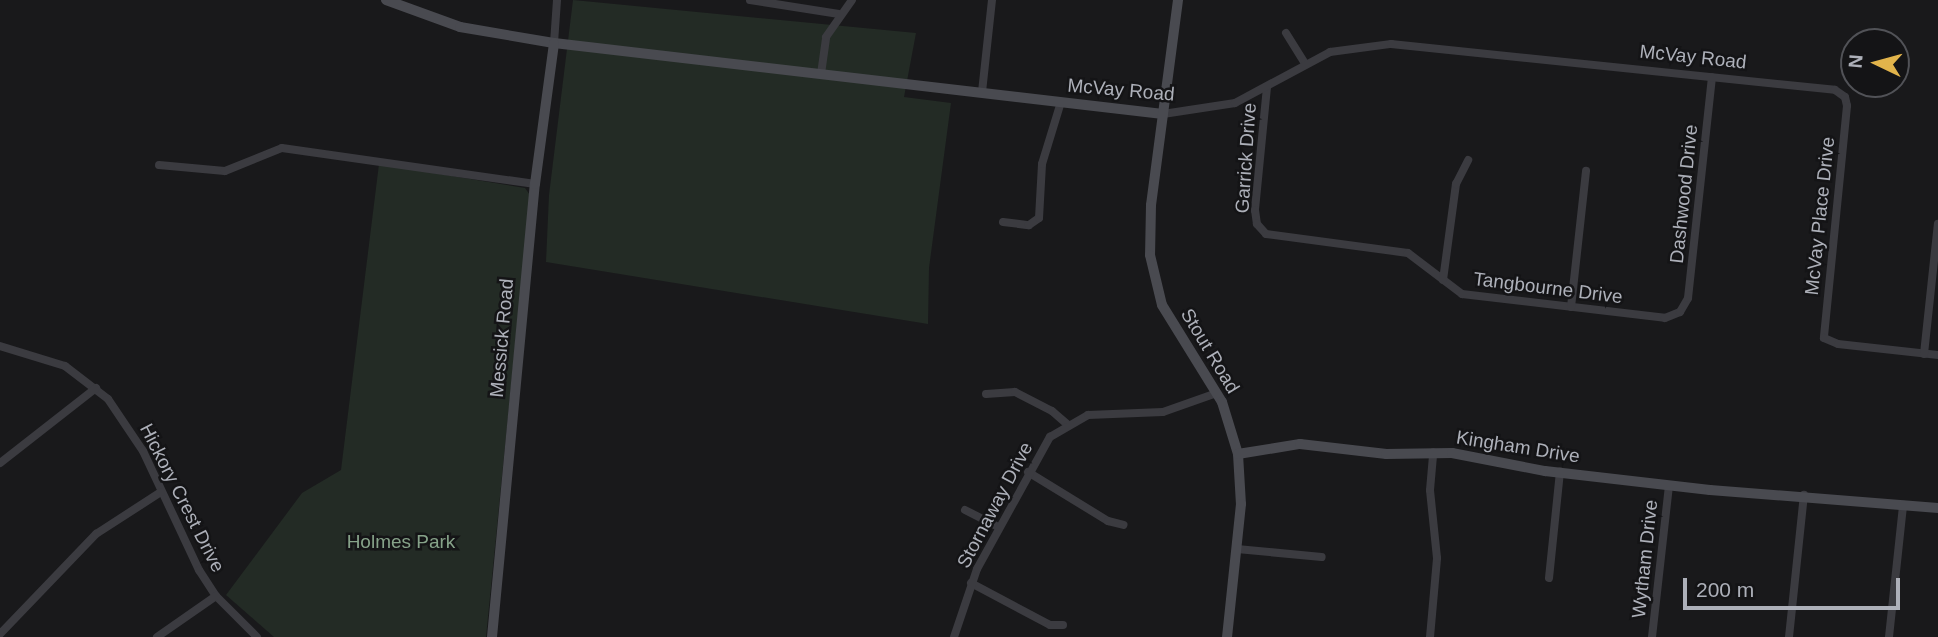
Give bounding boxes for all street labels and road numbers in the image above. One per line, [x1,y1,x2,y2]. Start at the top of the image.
street label: McVay Road [1638,40,1748,74]
street label: McVay Road [1067,74,1175,106]
street label: Garrick Drive [1231,102,1261,214]
street label: Dashwood Drive [1665,123,1703,265]
street label: McVay Place Drive [1800,136,1840,296]
street label: Tangbourne Drive [1472,268,1624,308]
street label: Messick Road [485,278,519,398]
street label: Stout Road [1176,304,1244,398]
street label: Hickory Crest Drive [135,420,229,576]
street label: Kingham Drive [1455,426,1581,468]
street label: Stornaway Drive [952,438,1038,572]
street label: Wytham Drive [1627,499,1663,619]

